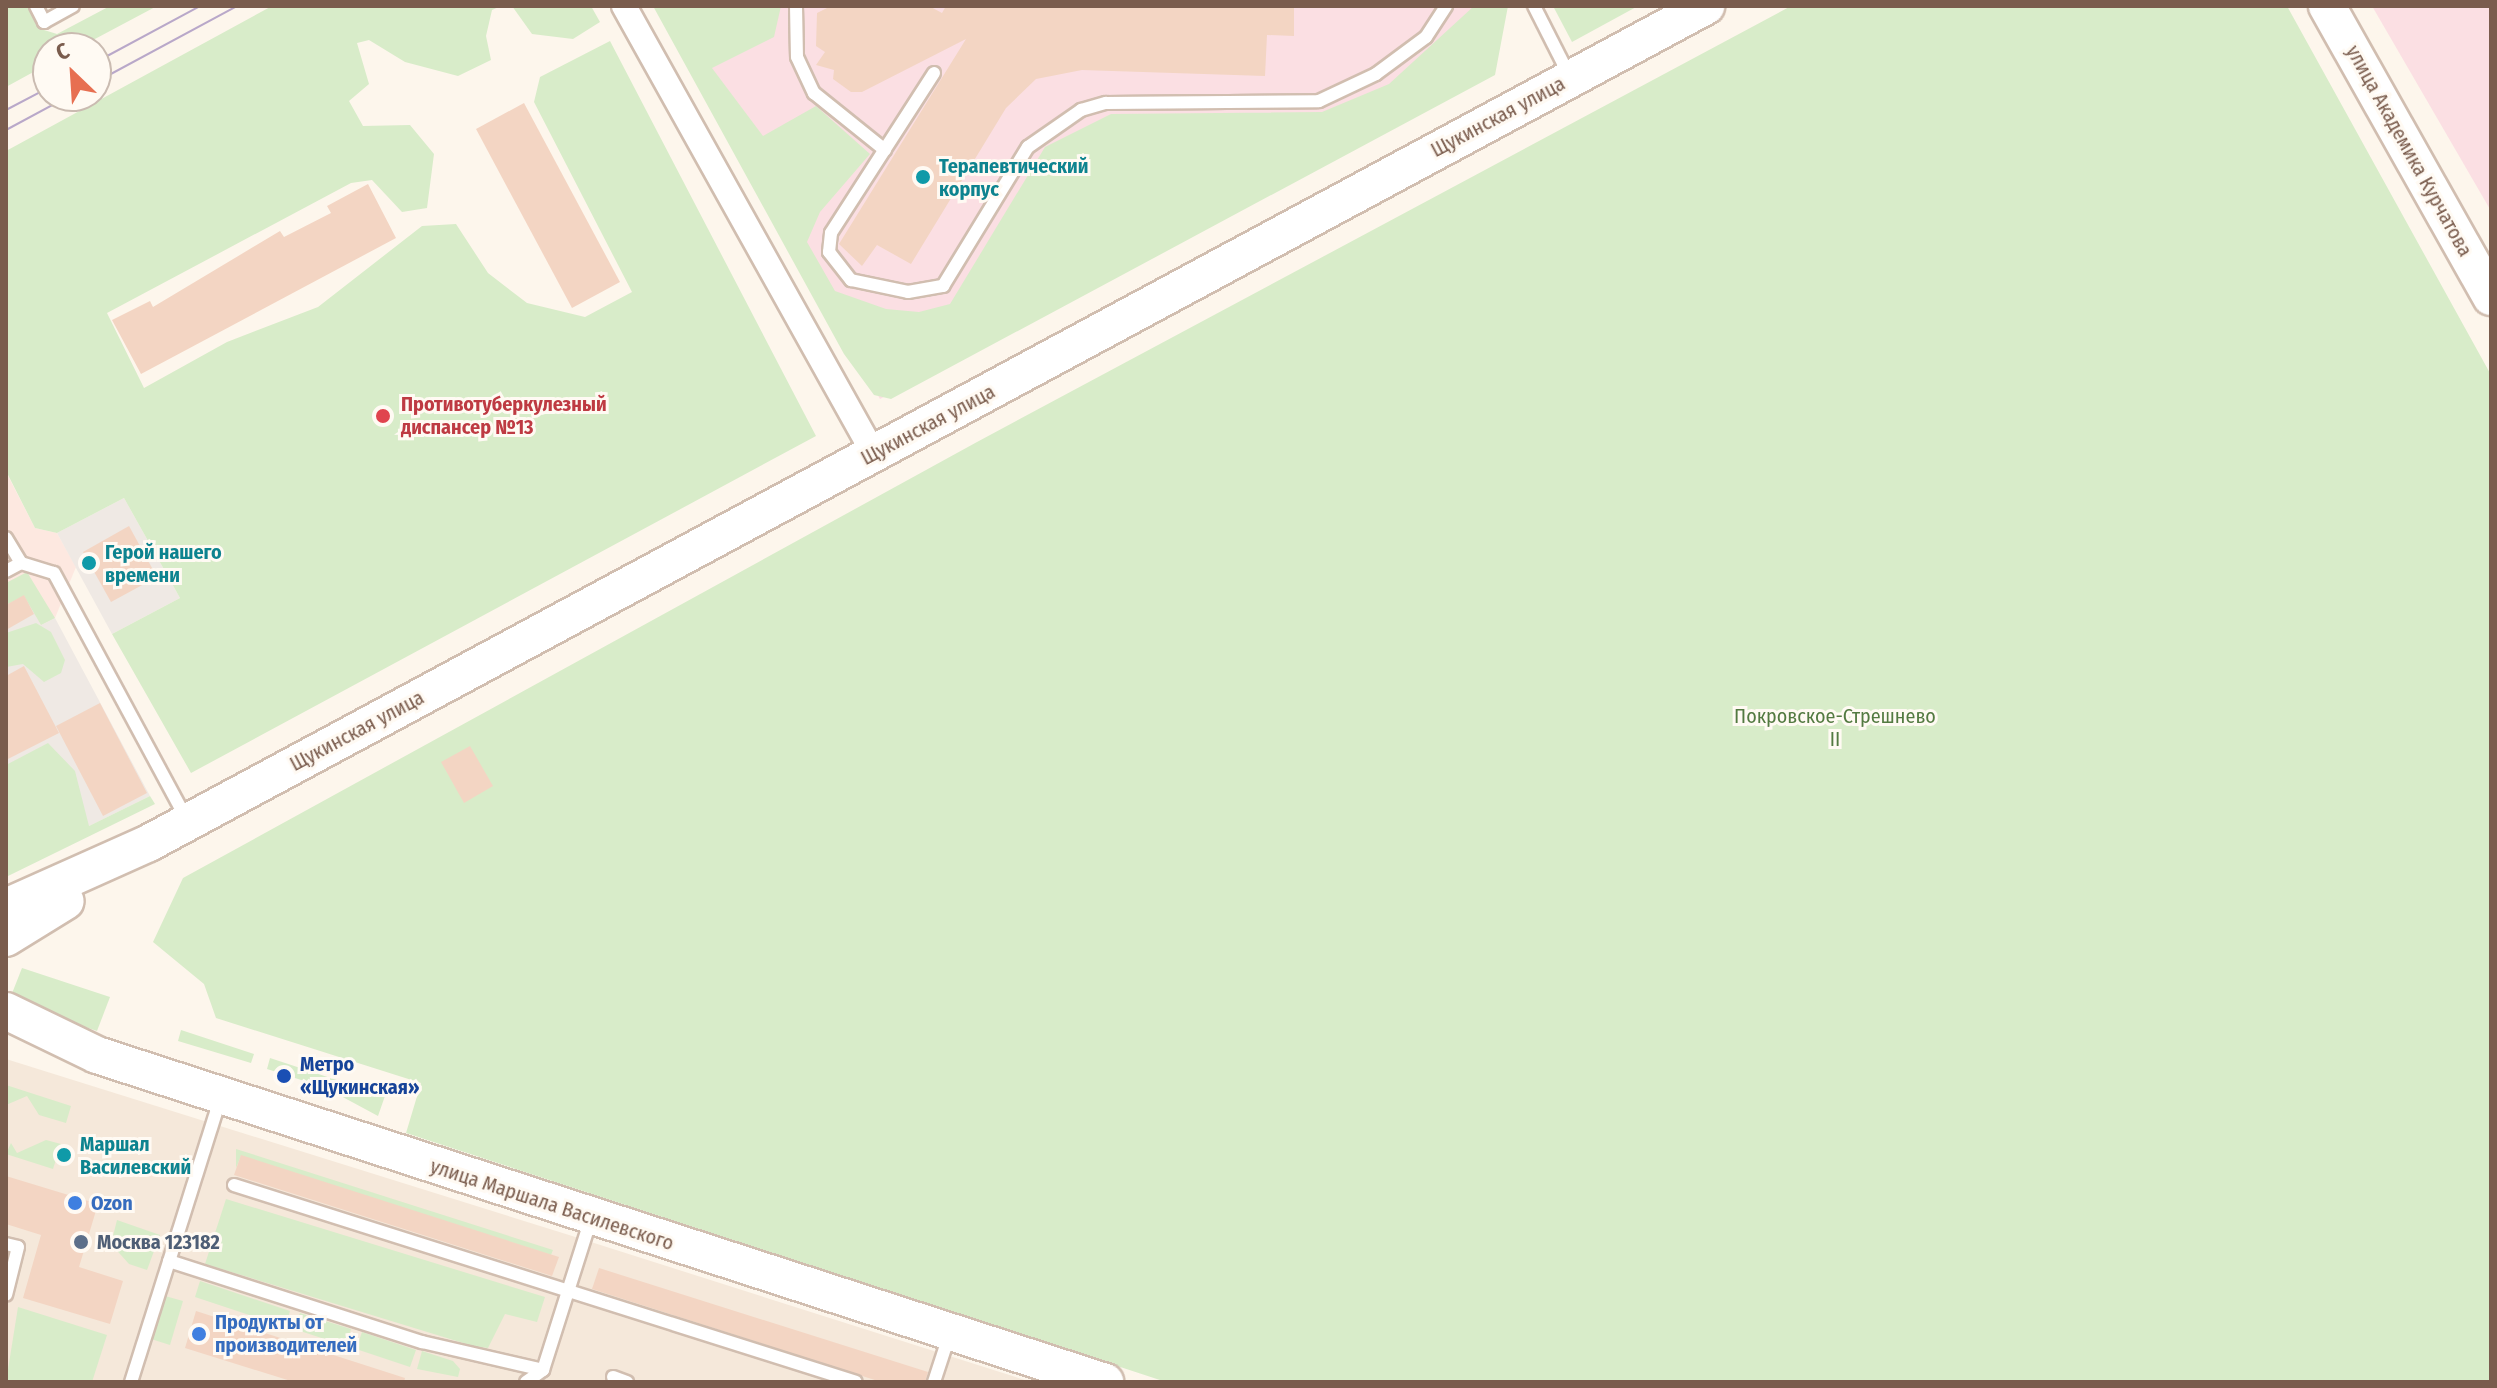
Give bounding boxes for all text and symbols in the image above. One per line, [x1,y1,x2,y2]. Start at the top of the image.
north arrow [32,32,112,112]
text: С [52,37,73,66]
street label: улица Академика Курчатова [2341,41,2477,261]
street label: Щукинская улица [1427,72,1569,162]
place label: Терапевтический корпус [939,154,1088,201]
marker: Терапевтический корпус [914,168,932,186]
street label: Щукинская улица [857,380,999,470]
place label: Противотуберкулезный диспансер №13 [401,392,607,439]
marker: Противотуберкулезный диспансер №13 [372,405,394,427]
place label: Герой нашего времени [105,540,222,587]
marker: Герой нашего времени [80,554,98,572]
street label: Щукинская улица [286,686,428,776]
park label: Покровское-Стрешнево II [1734,704,1936,751]
place label: Метро «Щукинская» [300,1052,419,1099]
marker: Метро «Щукинская» [275,1067,293,1085]
place label: Маршал Василевский [80,1132,191,1179]
marker: Маршал Василевский [55,1146,73,1164]
street label: улица Маршала Василевского [427,1154,677,1256]
place label: Ozon [91,1191,133,1215]
marker: Ozon [66,1194,84,1212]
place label: Москва 123182 [97,1230,220,1254]
marker: Москва 123182 [72,1233,90,1251]
place label: Продукты от производителей [215,1310,357,1357]
marker: Продукты от производителей [190,1325,208,1343]

